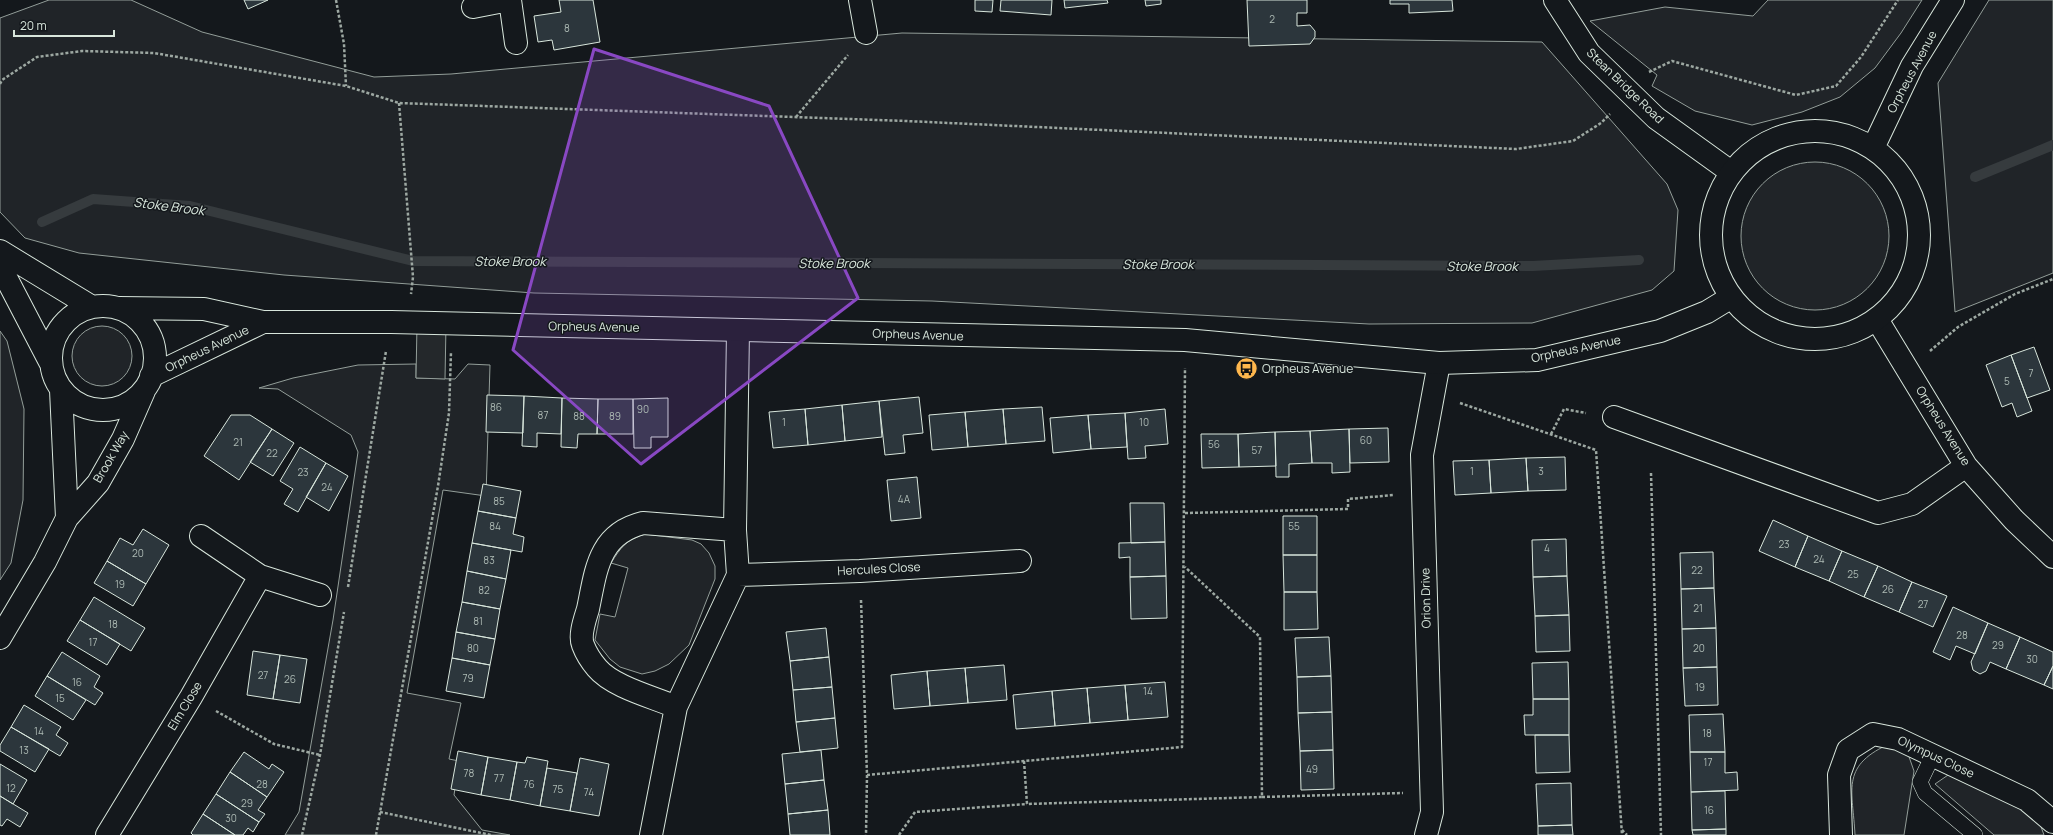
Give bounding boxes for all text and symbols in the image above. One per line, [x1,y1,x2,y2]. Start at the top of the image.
scale bar [14,12,114,38]
house number: 2 [1269,12,1275,26]
text: 20 m [20,17,47,34]
house number: 8 [564,21,570,35]
street label: Orpheus Avenue [1883,28,1940,116]
street label: Stean Bridge Road [1583,44,1668,127]
water label: Stoke Brook [132,193,208,220]
water label: Stoke Brook [474,252,548,270]
water label: Stoke Brook [798,254,872,272]
water label: Stoke Brook [1122,255,1196,273]
water label: Stoke Brook [1446,257,1520,275]
street label: Orpheus Avenue [548,317,640,336]
street label: Orpheus Avenue [162,321,251,376]
street label: Orpheus Avenue [872,324,964,345]
street label: Orpheus Avenue [1530,331,1622,366]
bus stop icon: Orpheus Avenue [1234,356,1260,382]
place label: Orpheus Avenue [1262,360,1353,377]
house number: 7 [2028,366,2034,380]
house number: 5 [2004,374,2010,388]
street label: Orpheus Avenue [1912,383,1975,469]
house number: 86 [490,400,502,414]
house number: 90 [637,402,649,416]
house number: 87 [538,408,548,422]
house number: 88 [573,409,585,423]
house number: 89 [609,409,621,423]
house number: 1 [782,415,786,429]
house number: 10 [1139,415,1149,429]
street label: Brook Way [89,427,133,486]
house number: 60 [1360,433,1372,447]
house number: 21 [233,435,243,449]
house number: 56 [1208,437,1220,451]
house number: 57 [1252,443,1262,457]
house number: 22 [266,446,278,460]
house number: 1 [1470,464,1474,478]
house number: 3 [1538,464,1544,478]
house number: 23 [297,465,309,479]
house number: 24 [321,480,333,494]
house number: 4A [898,492,911,506]
house number: 85 [493,494,505,508]
house number: 84 [489,519,501,533]
house number: 55 [1288,519,1300,533]
house number: 23 [1778,537,1790,551]
house number: 4 [1544,541,1550,555]
house number: 20 [132,546,144,560]
house number: 24 [1813,552,1825,566]
house number: 83 [483,553,495,567]
street label: Hercules Close [837,558,921,579]
house number: 22 [1691,563,1703,577]
house number: 25 [1847,567,1859,581]
street label: Orion Drive [1416,568,1435,628]
house number: 19 [115,577,125,591]
house number: 26 [1882,582,1894,596]
house number: 82 [478,583,490,597]
house number: 27 [1918,597,1928,611]
house number: 21 [1693,601,1703,615]
house number: 81 [473,614,483,628]
house number: 18 [108,617,118,631]
house number: 28 [1956,628,1968,642]
house number: 17 [89,635,97,649]
house number: 29 [1992,638,2004,652]
house number: 80 [467,641,479,655]
house number: 20 [1693,641,1705,655]
house number: 30 [2026,652,2038,666]
house number: 27 [258,668,268,682]
house number: 79 [462,671,474,685]
house number: 26 [284,672,296,686]
house number: 16 [72,675,82,689]
street label: Elm Close [163,678,206,733]
house number: 19 [1695,680,1705,694]
house number: 14 [1143,684,1153,698]
house number: 15 [55,691,65,705]
house number: 14 [34,724,44,738]
house number: 18 [1702,726,1712,740]
street label: Olympus Close [1895,731,1977,782]
house number: 13 [19,743,29,757]
house number: 17 [1704,755,1712,769]
house number: 49 [1306,762,1318,776]
house number: 78 [464,766,475,780]
house number: 77 [494,771,504,785]
house number: 28 [256,777,268,791]
house number: 76 [523,777,535,791]
house number: 12 [6,781,16,795]
house number: 75 [553,782,564,796]
house number: 74 [584,785,594,799]
house number: 29 [241,796,253,810]
house number: 16 [1704,803,1714,817]
house number: 30 [225,811,237,825]

